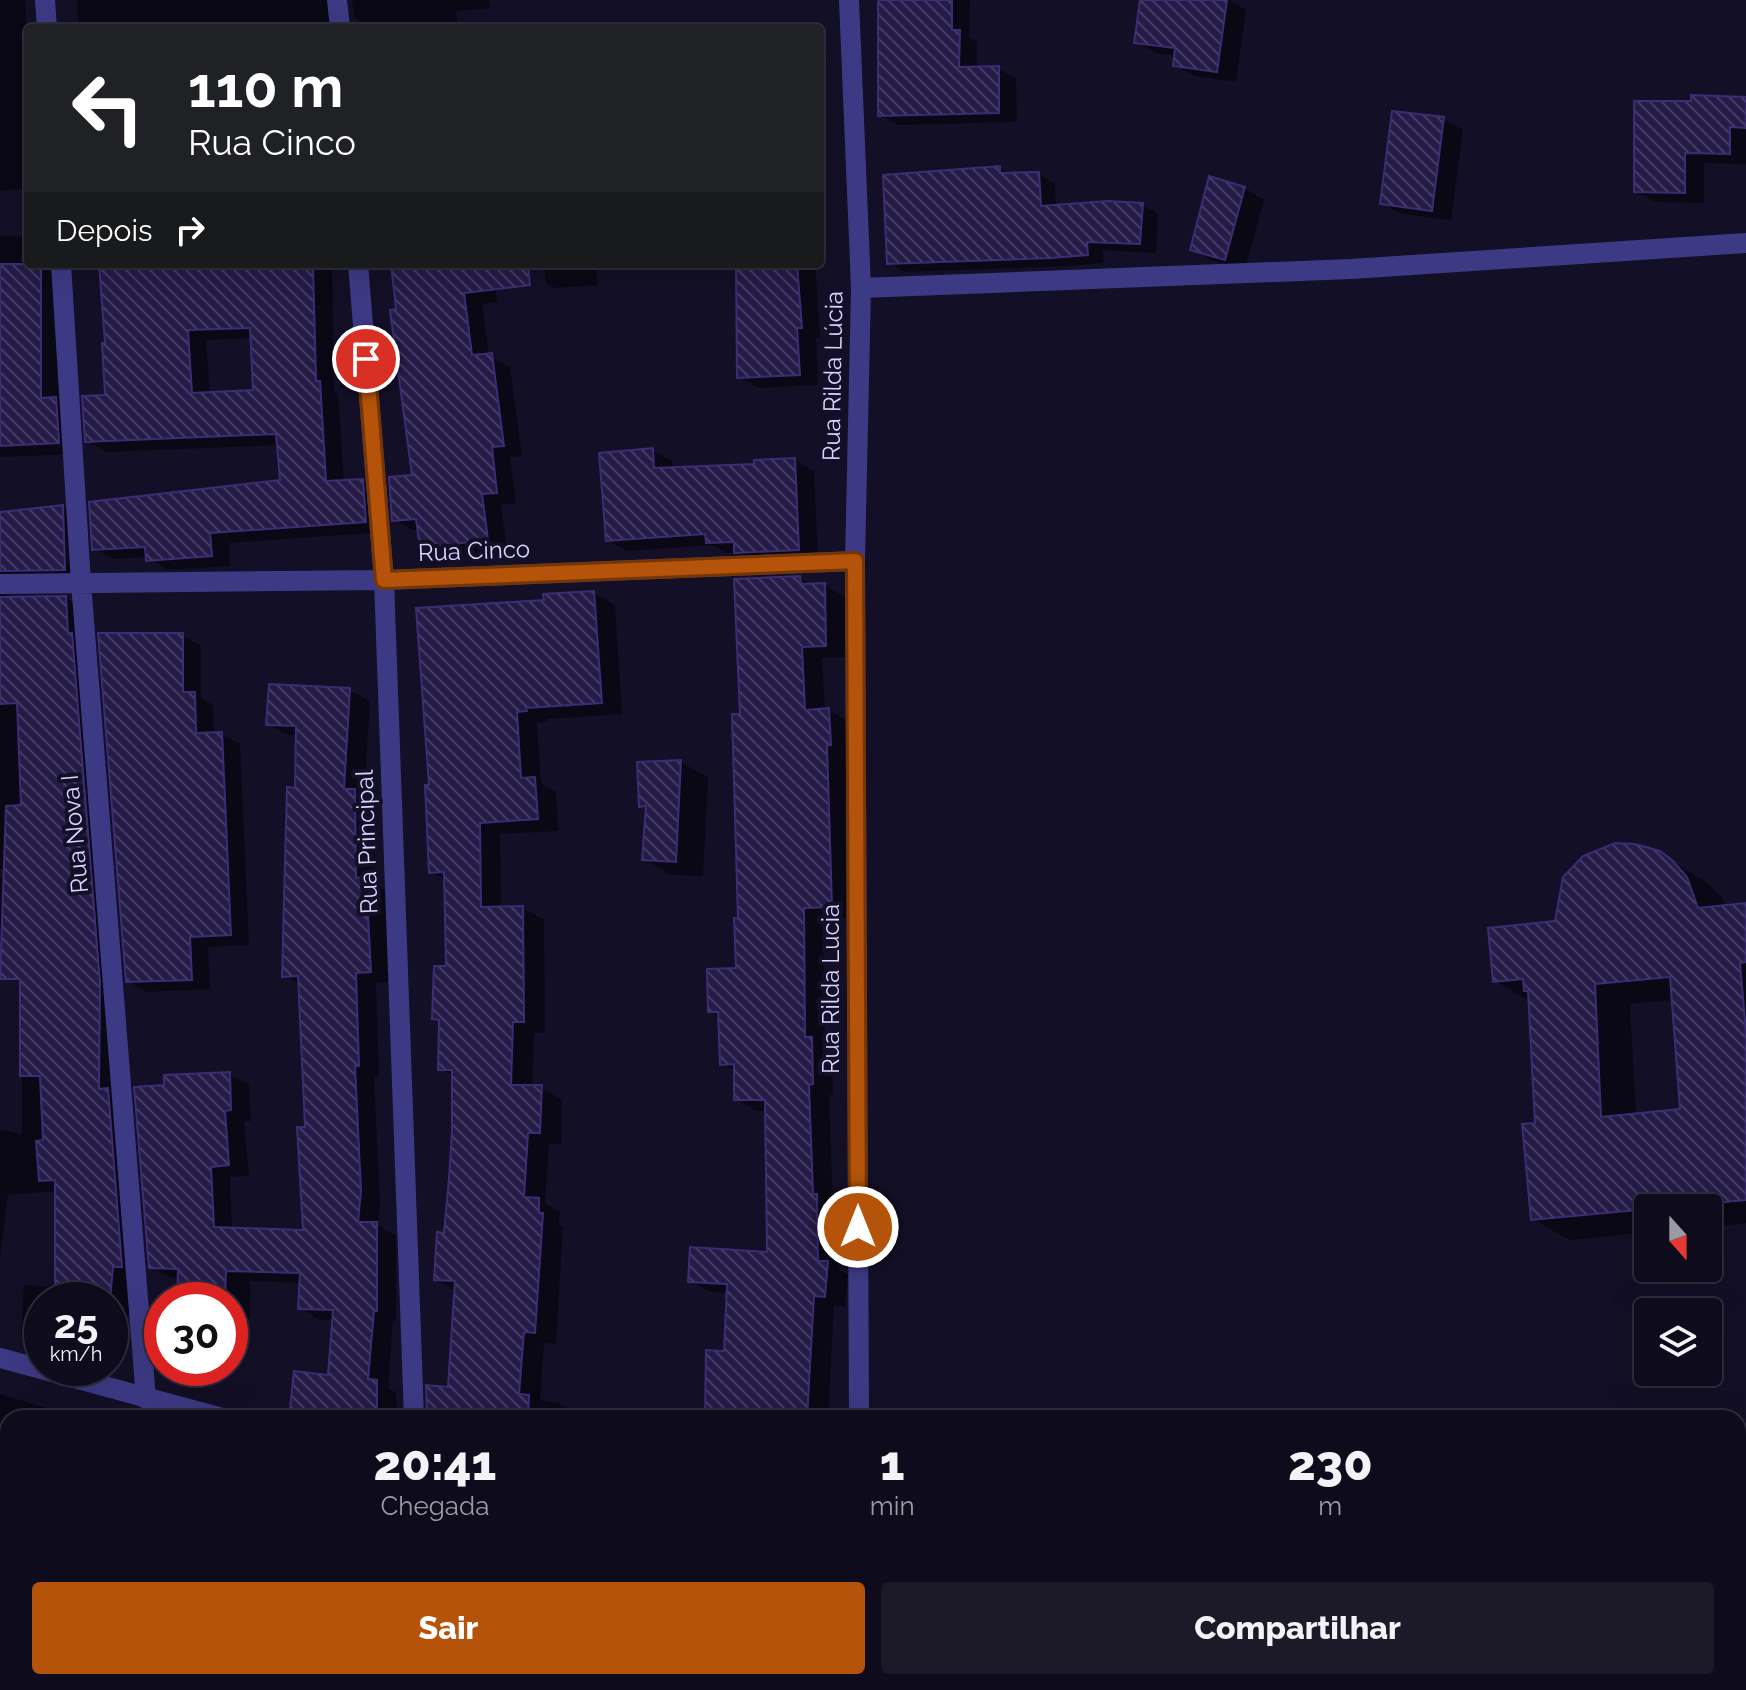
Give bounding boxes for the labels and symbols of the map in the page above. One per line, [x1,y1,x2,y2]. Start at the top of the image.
street label: Rua Rilda Lúcia [817,291,848,461]
pin [332,325,400,393]
street label: Rua Cinco [418,534,530,567]
street label: Rua Principal [349,769,384,915]
street label: Rua Nova I [55,774,94,894]
street label: Rua Rilda Lucia [816,904,845,1074]
position arrow [816,1185,900,1269]
north arrow [1634,1194,1722,1282]
speed limit sign: 30 [144,1282,248,1386]

